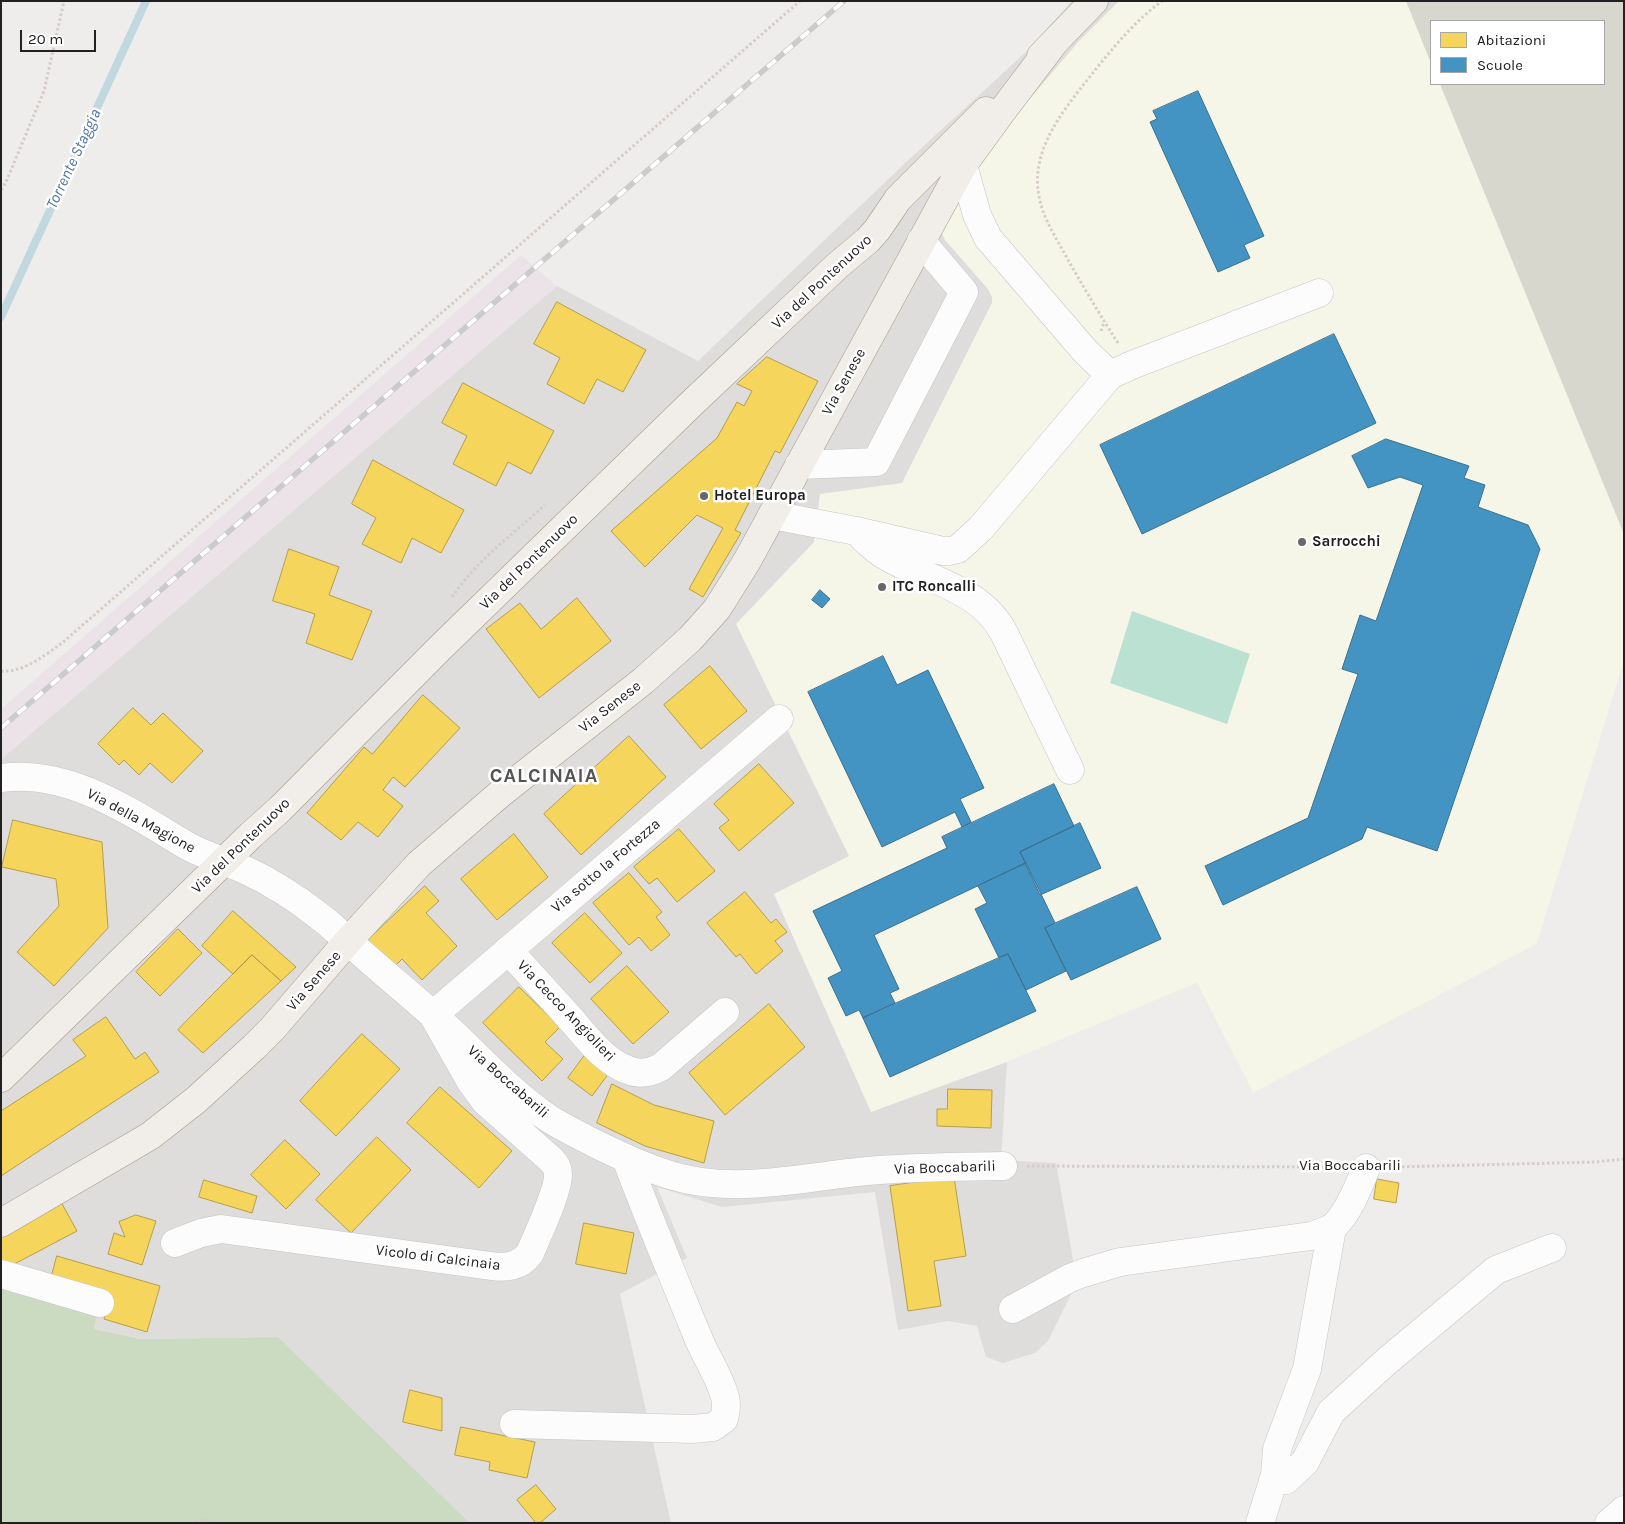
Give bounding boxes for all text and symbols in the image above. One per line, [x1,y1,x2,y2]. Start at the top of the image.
scale bar [22,20,99,52]
legend [1430,20,1605,85]
text: 20 m [28,30,63,48]
text: Abitazioni [1477,31,1546,49]
text: Scuole [1477,56,1523,74]
water label: Torrente Staggia [42,106,106,212]
street label: Via del Pontenuovo [768,231,876,333]
street label: Via Senese [818,345,870,419]
place label: Hotel Europa [714,487,806,505]
marker: Hotel Europa [698,490,710,502]
street label: Via del Pontenuovo [476,510,582,614]
place label: Sarrocchi [1312,533,1381,551]
marker: Sarrocchi [1296,536,1308,548]
place label: ITC Roncalli [892,578,976,596]
marker: ITC Roncalli [876,581,888,593]
street label: Via Senese [575,677,645,737]
district label: CALCINAIA [489,764,599,788]
street label: Via della Magione [84,785,198,857]
street label: Via del Pontenuovo [188,794,294,898]
street label: Via sotto la Fortezza [548,815,664,917]
street label: Via Senese [283,947,345,1015]
street label: Via Cecco Angiolieri [513,957,619,1065]
street label: Via Boccabarili [464,1042,552,1122]
street label: Via Boccabarili [894,1157,996,1179]
street label: Via Boccabarili [1299,1157,1401,1175]
street label: Vicolo di Calcinaia [375,1241,501,1275]

